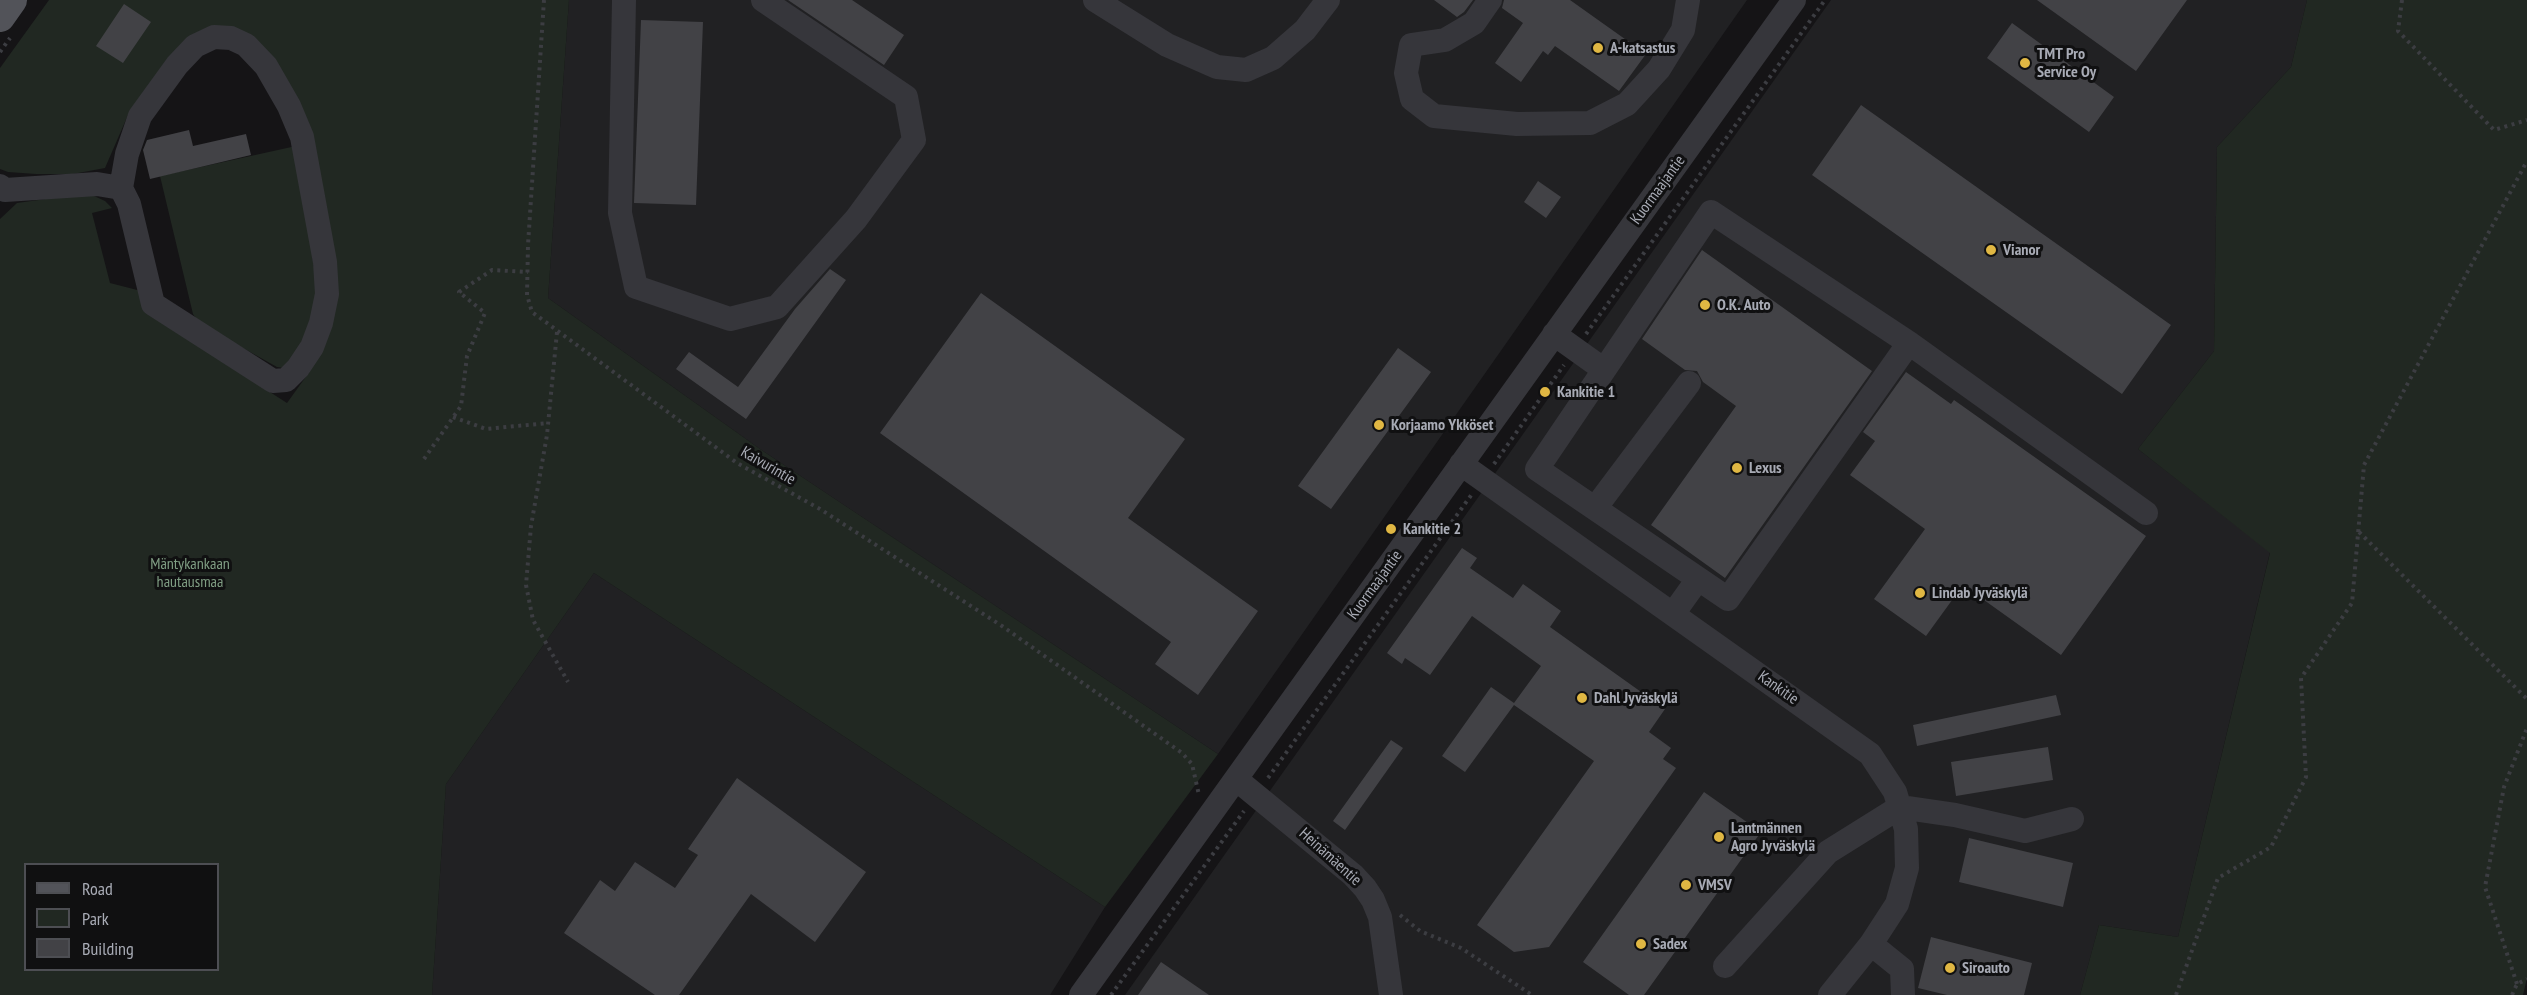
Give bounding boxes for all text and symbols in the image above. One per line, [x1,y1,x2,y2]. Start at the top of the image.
place label: A-katsastus [1610,38,1675,58]
marker: A-katsastus [1591,41,1605,55]
place label: TMT Pro Service Oy [2037,44,2096,82]
marker: TMT Pro Service Oy [2018,56,2032,70]
street label: Kuormaajantie [1627,152,1689,228]
place label: Vianor [2003,240,2040,260]
marker: Vianor [1984,243,1998,257]
place label: O.K. Auto [1717,295,1771,315]
marker: O.K. Auto [1698,298,1712,312]
place label: Kankitie 1 [1557,382,1615,402]
marker: Kankitie 1 [1538,385,1552,399]
place label: Korjaamo Ykköset [1391,415,1493,435]
marker: Korjaamo Ykköset [1372,418,1386,432]
street label: Kaivurintie [737,443,799,489]
place label: Lexus [1749,458,1782,478]
marker: Lexus [1730,461,1744,475]
place label: Kankitie 2 [1403,519,1461,539]
marker: Kankitie 2 [1384,522,1398,536]
street label: Kuormaajantie [1344,547,1406,623]
park label: Mäntykankaan hautausmaa [150,554,230,592]
place label: Lindab Jyväskylä [1932,583,2028,603]
marker: Lindab Jyväskylä [1913,586,1927,600]
street label: Kankitie [1754,667,1802,709]
place label: Dahl Jyväskylä [1594,688,1678,708]
marker: Dahl Jyväskylä [1575,691,1589,705]
place label: Lantmännen Agro Jyväskylä [1731,818,1815,856]
street label: Heinämäentie [1295,824,1365,890]
marker: Lantmännen Agro Jyväskylä [1712,830,1726,844]
legend [24,863,219,971]
place label: VMSV [1698,875,1732,895]
text: Road [82,877,113,900]
marker: VMSV [1679,878,1693,892]
text: Park [82,907,109,930]
place label: Sadex [1653,934,1687,954]
text: Building [82,937,134,960]
marker: Sadex [1634,937,1648,951]
place label: Siroauto [1962,958,2010,978]
marker: Siroauto [1943,961,1957,975]

